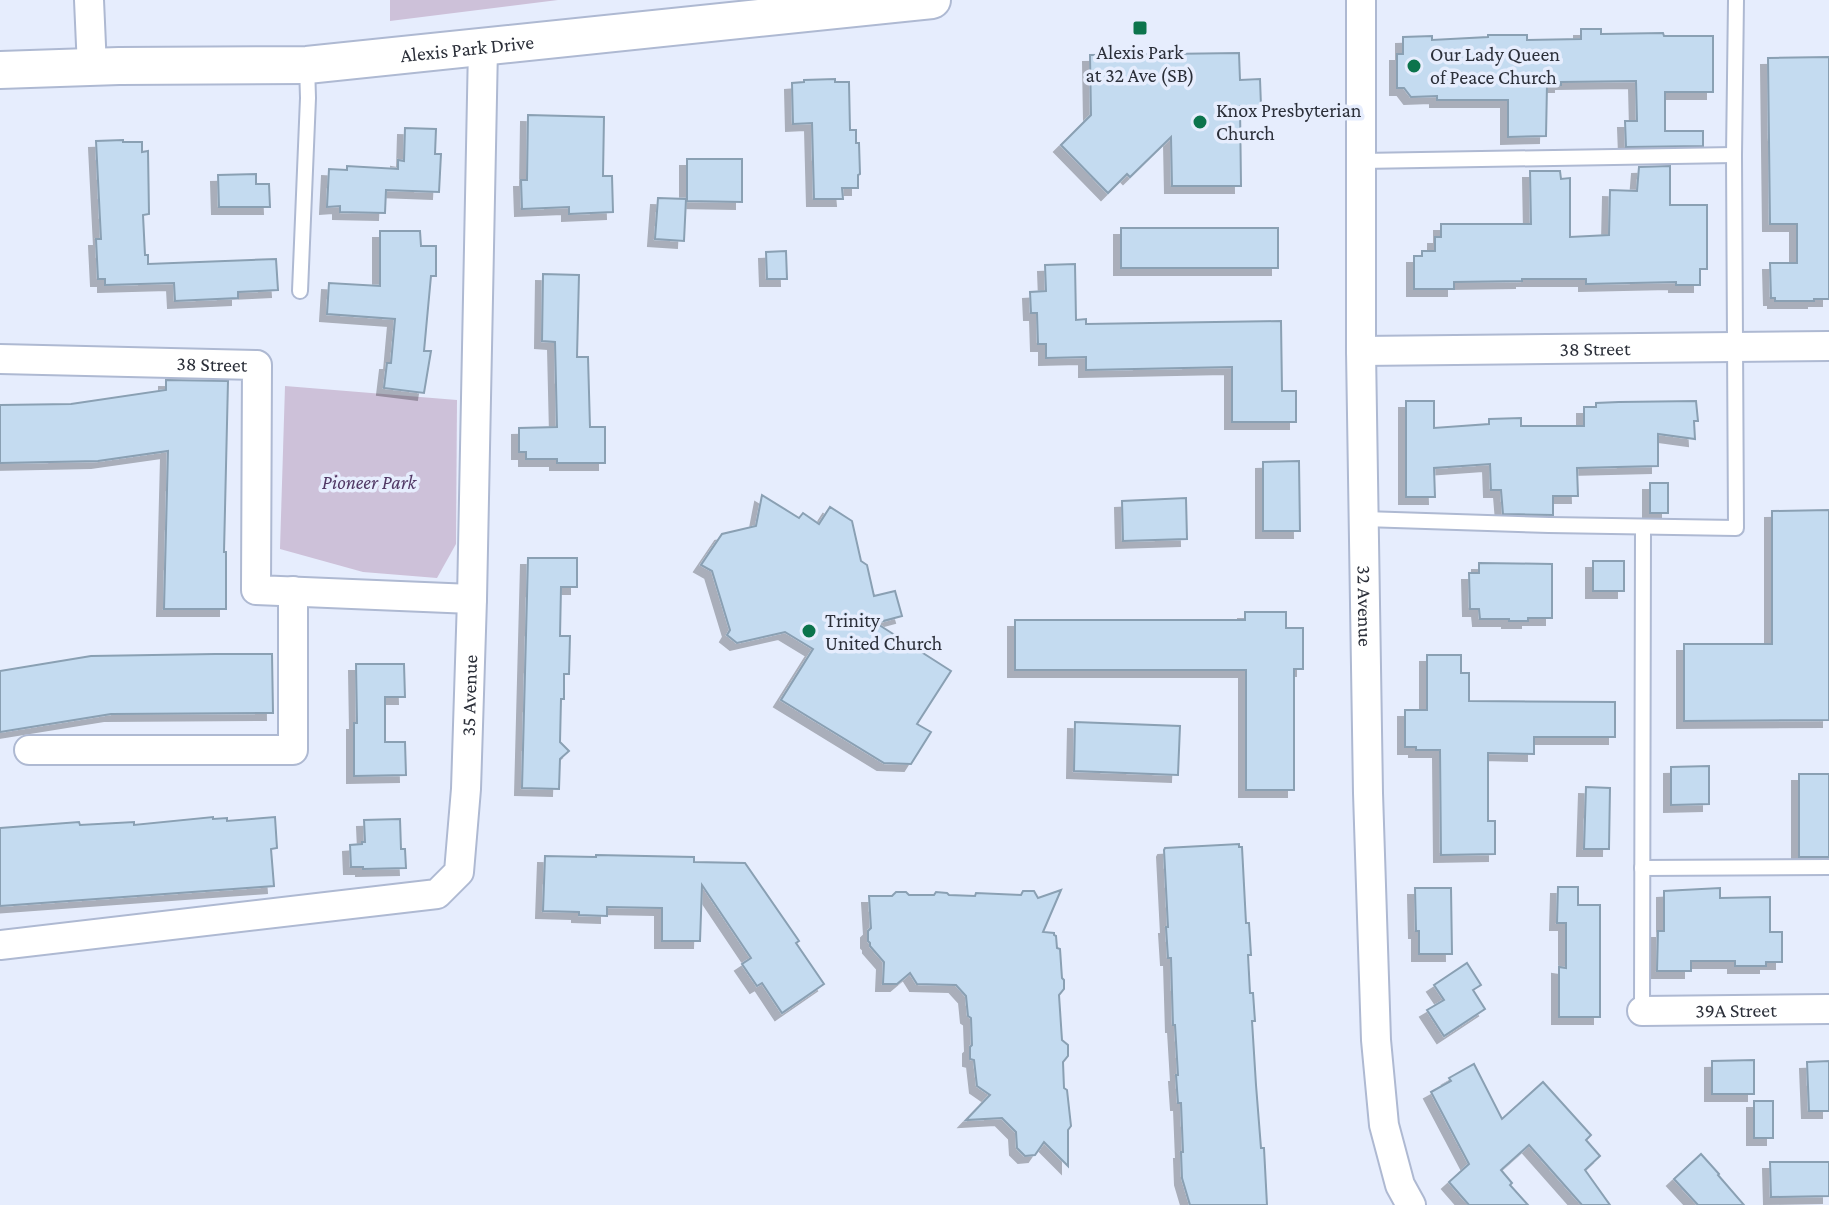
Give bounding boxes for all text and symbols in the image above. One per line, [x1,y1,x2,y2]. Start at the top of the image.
marker: Alexis Park at 32 Ave (SB) [1131,19,1149,37]
street label: Alexis Park Drive [399,30,535,66]
place label: Alexis Park at 32 Ave (SB) [1086,41,1194,87]
place label: Our Lady Queen of Peace Church [1430,43,1560,88]
marker: Our Lady Queen of Peace Church [1405,57,1423,75]
place label: Knox Presbyterian Church [1216,99,1362,144]
marker: Knox Presbyterian Church [1191,113,1209,131]
street label: 38 Street [1559,337,1631,360]
street label: 38 Street [176,352,248,376]
park label: Pioneer Park [322,471,418,493]
street label: 32 Avenue [1353,565,1377,647]
place label: Trinity United Church [825,609,943,654]
marker: Trinity United Church [800,622,818,640]
street label: 35 Avenue [457,654,481,737]
street label: 39A Street [1695,999,1777,1021]

